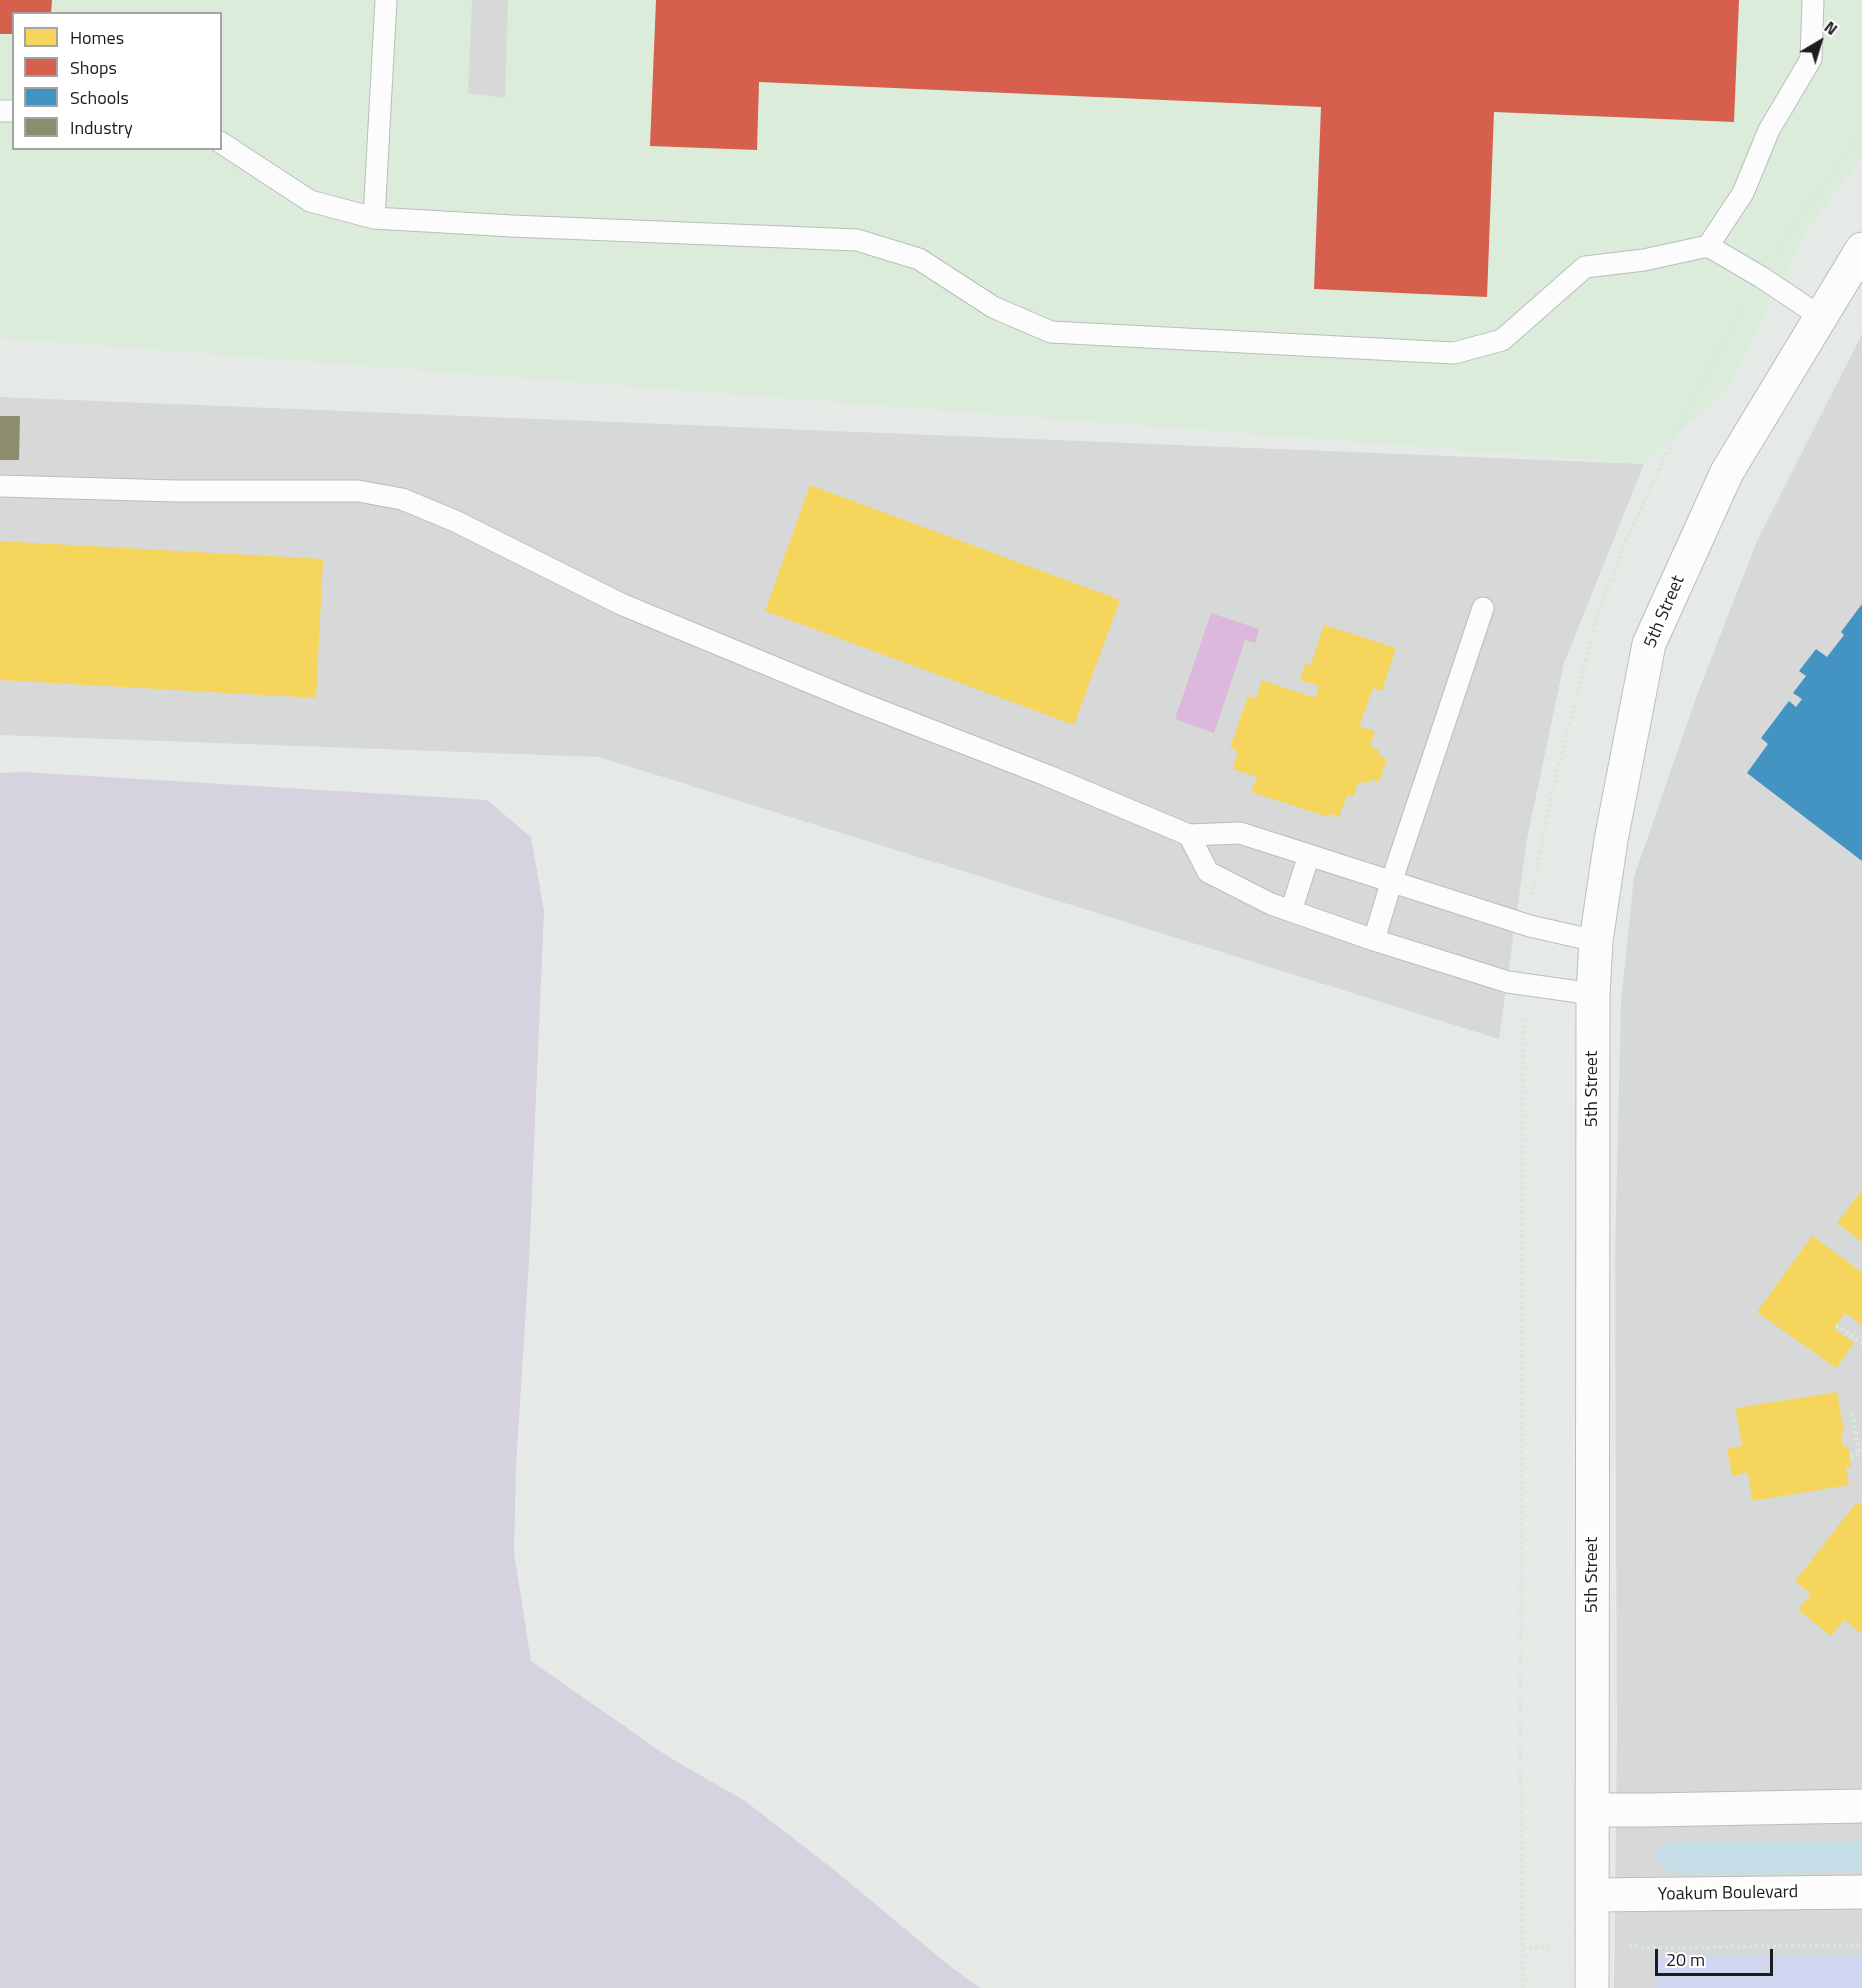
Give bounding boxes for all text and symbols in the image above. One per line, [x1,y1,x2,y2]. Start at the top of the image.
legend [12,12,222,150]
north arrow [1790,12,1850,72]
text: N [1819,15,1843,41]
text: Homes [70,24,124,51]
text: Shops [70,54,117,81]
text: Schools [70,84,129,111]
text: Industry [70,114,133,141]
street label: 5th Street [1640,573,1690,651]
street label: 5th Street [1582,1051,1604,1127]
street label: 5th Street [1582,1537,1604,1613]
street label: Yoakum Boulevard [1658,1882,1798,1906]
scale bar [1658,1937,1776,1975]
text: 20 m [1666,1946,1705,1973]

